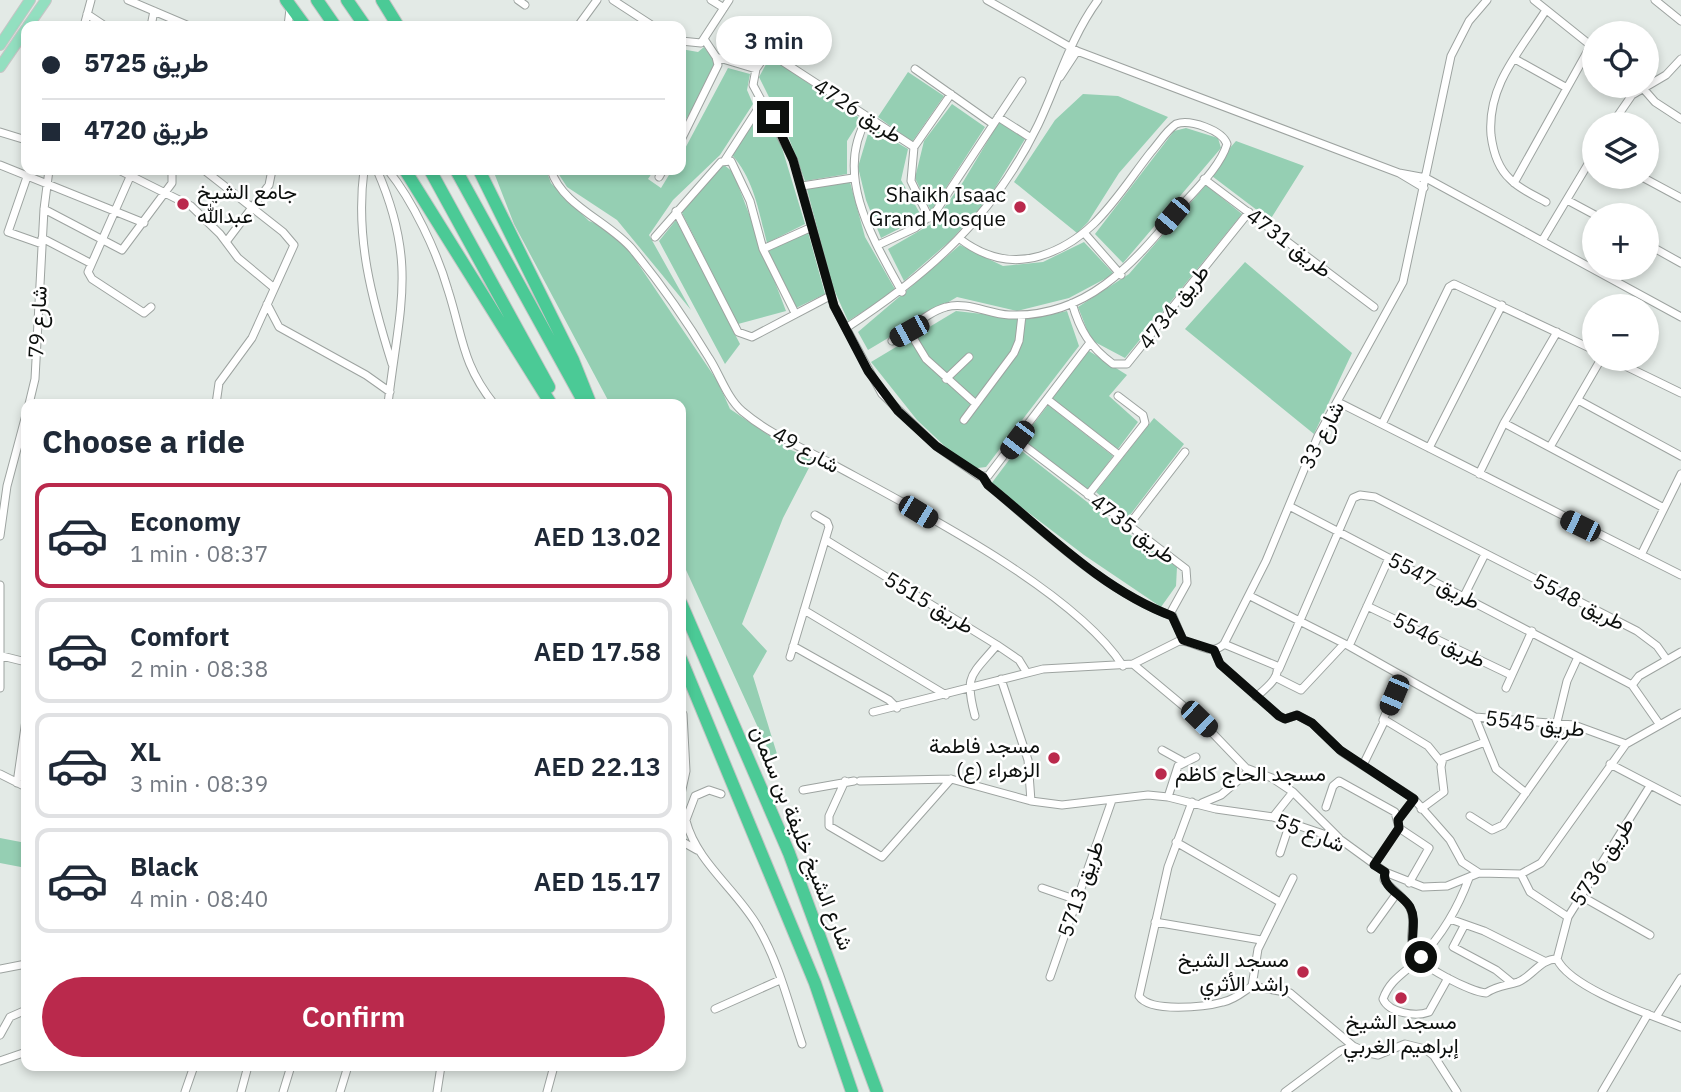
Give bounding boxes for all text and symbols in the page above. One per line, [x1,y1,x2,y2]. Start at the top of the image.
callout: 3 min [715,16,831,64]
map controls [1582,21,1659,371]
button: locate [1582,21,1659,98]
text: 3 min [744,25,804,55]
text: طريق 5725 [84,45,209,79]
street label: طريق 4726 [809,71,908,149]
route end [757,101,789,133]
text: طريق 4720 [84,112,209,146]
button: layers [1582,112,1659,189]
place label: جامع الشيخ عبدالله [197,177,297,229]
place label: Shaikh Isaac Grand Mosque [869,180,1006,232]
car [1151,193,1194,239]
marker: جامع الشيخ عبدالله [175,196,191,212]
marker: Shaikh Isaac Grand Mosque [1012,199,1028,215]
street label: طريق 4731 [1241,201,1338,283]
button: + [1582,203,1659,280]
street label: طريق 4734 [1131,258,1215,354]
street label: شارع 79 [21,285,54,359]
button: − [1582,294,1659,371]
car [886,312,933,350]
street label: شارع 33 [1292,396,1351,474]
car [996,417,1039,463]
street label: شارع 49 [768,419,845,480]
text: Choose a ride [42,420,245,462]
street label: طريق 4735 [1085,487,1182,569]
car [895,492,942,532]
icon: car [46,504,109,567]
text: Economy [130,504,241,538]
car [1557,507,1604,545]
text: AED 13.02 [534,519,661,553]
text: 1 min · 08:37 [130,538,268,568]
street label: طريق 5547 [1384,545,1485,615]
street label: طريق 5515 [879,564,980,640]
street label: طريق 5548 [1529,566,1630,636]
street label: طريق 5546 [1388,605,1490,674]
icon: car [46,619,109,682]
text: Comfort [130,619,229,653]
text: AED 17.58 [534,634,661,668]
text: 2 min · 08:38 [130,653,268,683]
car [1377,672,1412,718]
car [1177,697,1222,741]
street label: طريق 5545 [1484,703,1586,743]
street label: شارع الشيخ خليفة بن سلمان [744,721,861,954]
place label: مسجد فاطمة الزهراء (ع) [929,731,1040,784]
icon: car [46,734,109,797]
text: XL [130,734,161,768]
text: AED 22.13 [534,749,661,783]
marker: مسجد فاطمة الزهراء (ع) [1046,750,1062,766]
place label: مسجد الحاج كاظم [1175,759,1326,788]
marker: مسجد الحاج كاظم [1153,766,1169,782]
text: 3 min · 08:39 [130,768,268,798]
street label: شارع 55 [1271,806,1349,859]
street label: طريق 5736 [1563,812,1639,911]
street label: طريق 5713 [1051,837,1110,940]
icon: car [46,849,109,912]
text: Black [130,849,198,883]
text: AED 15.17 [534,864,661,898]
text: 4 min · 08:40 [130,883,268,913]
route start [1405,941,1437,973]
place label: مسجد الشيخ راشد الأثري [1178,945,1289,1001]
marker: مسجد الشيخ راشد الأثري [1295,964,1311,980]
button: Confirm [42,977,665,1057]
marker: مسجد الشيخ إبراهيم الغربي [1393,990,1409,1006]
place label: مسجد الشيخ إبراهيم الغربي [1343,1007,1459,1063]

